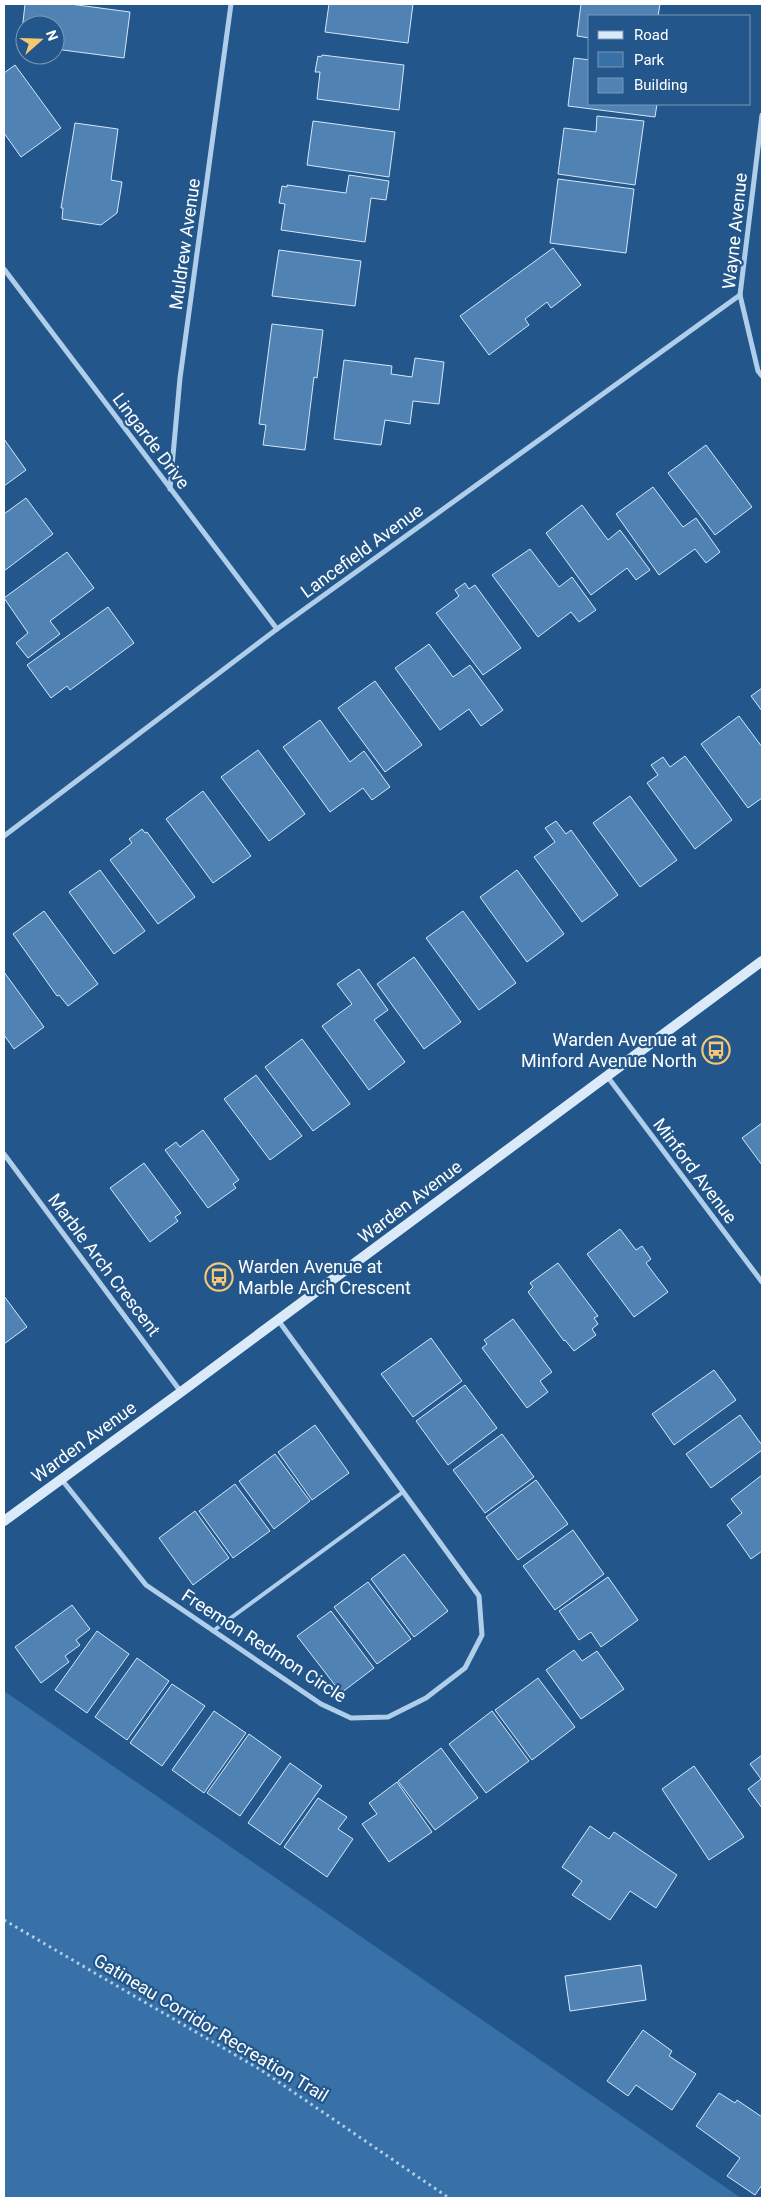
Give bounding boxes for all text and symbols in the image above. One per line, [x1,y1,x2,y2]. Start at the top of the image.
north arrow [15,15,65,65]
legend [588,15,751,105]
text: Road [634,26,668,44]
text: N [43,28,61,43]
text: Park [634,51,665,69]
text: Building [634,76,688,94]
street label: Wayne Avenue [718,172,751,290]
street label: Muldrew Avenue [165,177,204,311]
street label: Lingarde Drive [109,389,194,493]
street label: Lancefield Avenue [297,499,427,602]
place label: Warden Avenue at Minford Avenue North [521,1029,697,1071]
bus stop icon: Warden Avenue at Minford Avenue North [701,1035,731,1065]
street label: Minford Avenue [649,1114,742,1227]
street label: Warden Avenue [354,1156,466,1247]
street label: Marble Arch Crescent [44,1189,165,1340]
place label: Warden Avenue at Marble Arch Crescent [238,1256,411,1298]
bus stop icon: Warden Avenue at Marble Arch Crescent [204,1262,234,1292]
street label: Warden Avenue [27,1397,140,1487]
street label: Freemon Redmon Circle [178,1585,350,1707]
street label: Gatineau Corridor Recreation Trail [90,1949,332,2106]

